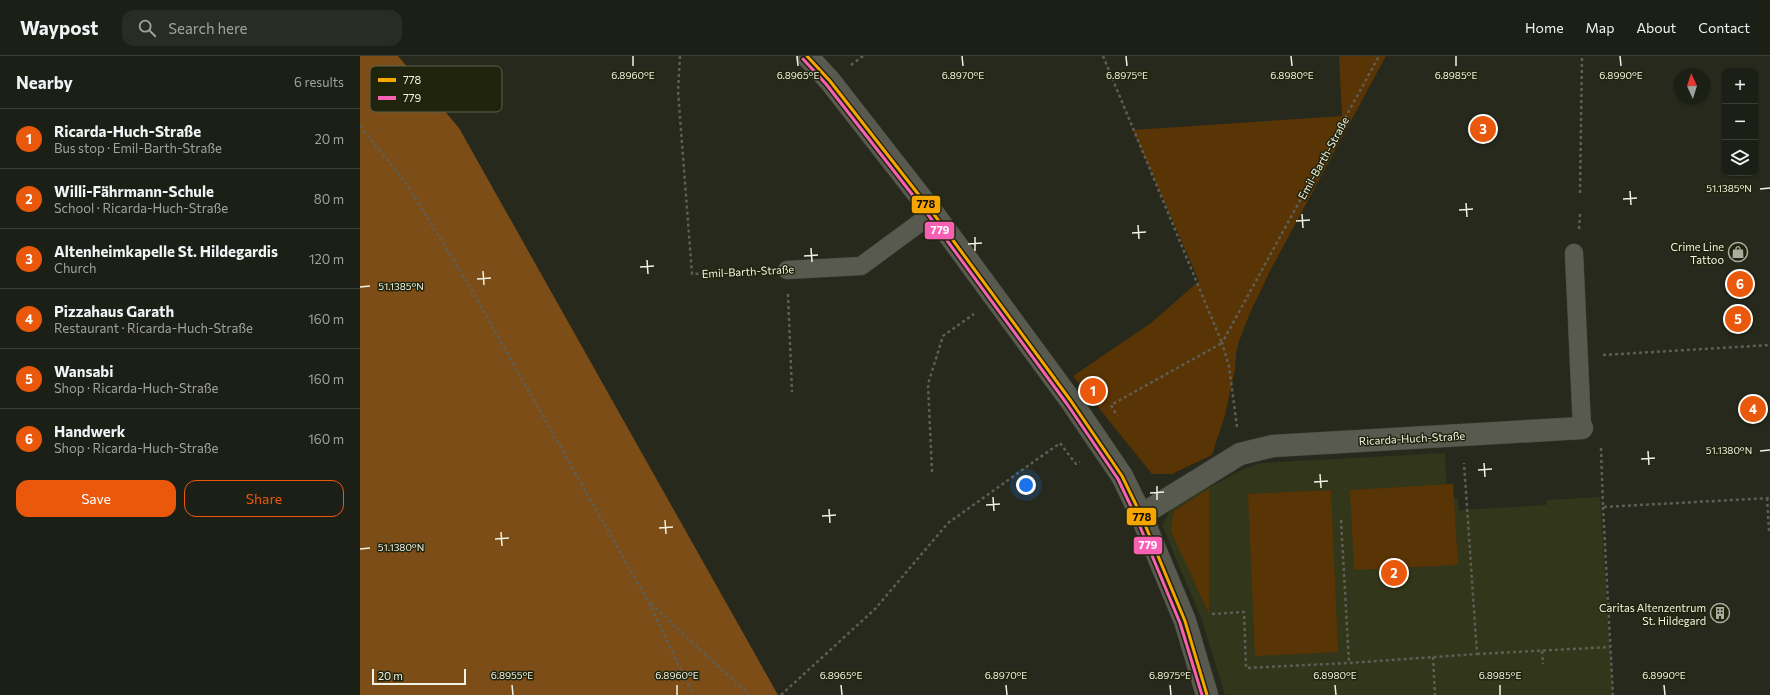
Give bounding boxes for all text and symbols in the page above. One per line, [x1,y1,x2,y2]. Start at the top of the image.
search box [122,10,402,46]
text: Waypost [20,16,98,39]
icon: search [136,17,158,39]
text: Search here [168,19,248,37]
text: Home [1525,19,1564,36]
text: Map [1586,19,1614,36]
text: About [1636,19,1676,36]
text: Contact [1698,19,1750,36]
legend [370,66,502,112]
north arrow [1674,68,1710,104]
map controls [1722,68,1758,176]
button: + [1722,68,1758,104]
text: 6.8960°E [611,69,655,81]
text: 6.8965°E [777,69,819,81]
text: 6.8970°E [942,69,984,81]
text: 6.8975°E [1106,69,1148,81]
text: 6.8980°E [1270,69,1314,81]
text: 6.8985°E [1435,69,1477,81]
text: 6.8990°E [1599,69,1643,81]
text: Nearby [16,72,73,93]
text: 778 [403,73,422,86]
text: 6 results [294,74,344,90]
text: 779 [403,91,422,104]
button: − [1722,104,1758,140]
street label: Emil-Barth-Straße [1295,114,1351,202]
pin: 3 [1470,114,1496,144]
text: Ricarda-Huch-Straße [54,122,201,140]
text: 1 [26,131,32,147]
text: 20 m [315,131,344,147]
text: Bus stop · Emil-Barth-Straße [54,140,222,156]
button: layers [1722,140,1758,176]
text: Willi-Fährmann-Schule [54,182,214,200]
text: 51.1385°N [1706,182,1752,194]
text: 2 [25,191,33,207]
text: 80 m [314,191,344,207]
line badge: 778 [911,195,941,214]
text: 778 [917,197,936,210]
text: School · Ricarda-Huch-Straße [54,200,228,216]
line badge: 779 [924,221,955,240]
text: 779 [931,223,950,236]
place label: Crime Line Tattoo [1671,240,1724,266]
shop icon: Crime Line Tattoo [1727,241,1749,263]
text: Altenheimkapelle St. Hildegardis [54,242,278,260]
text: 3 [25,251,33,267]
text: 120 m [309,251,344,267]
text: Church [54,260,96,276]
street label: Emil-Barth-Straße [701,262,795,280]
pin: 6 [1727,269,1753,299]
text: 51.1385°N [378,280,424,292]
text: Pizzahaus Garath [54,302,174,320]
pin: 5 [1725,304,1751,334]
text: 4 [25,311,33,327]
text: 160 m [308,311,344,327]
text: Restaurant · Ricarda-Huch-Straße [54,320,253,336]
text: Wansabi [54,362,113,380]
text: 5 [25,371,33,387]
text: 160 m [308,371,344,387]
pin: 1 [1080,376,1106,406]
text: Shop · Ricarda-Huch-Straße [54,380,218,396]
pin: 4 [1740,394,1766,424]
text: Handwerk [54,422,125,440]
street label: Ricarda-Huch-Straße [1358,429,1466,447]
text: 6 [25,431,33,447]
text: 160 m [308,431,344,447]
text: Shop · Ricarda-Huch-Straße [54,440,218,456]
text: 51.1380°N [1706,444,1752,456]
your location [1016,475,1036,495]
button: Save [16,480,176,517]
button: Share [184,480,344,517]
line badge: 778 [1126,507,1157,526]
text: 778 [1133,510,1152,523]
line badge: 779 [1133,536,1163,555]
text: 779 [1139,538,1158,551]
text: 51.1380°N [378,541,424,553]
pin: 2 [1381,558,1407,588]
place label: Caritas Altenzentrum St. Hildegard [1599,601,1706,627]
building icon: Caritas Altenzentrum St. Hildegard [1709,602,1731,624]
scale bar [372,667,466,686]
text: 20 m [378,669,403,682]
text: 6.8955°E [491,669,533,681]
text: 6.8960°E [655,669,699,681]
text: 6.8965°E [820,669,862,681]
text: 6.8970°E [985,669,1027,681]
text: 6.8975°E [1149,669,1191,681]
text: 6.8980°E [1313,669,1357,681]
text: 6.8985°E [1479,669,1521,681]
text: 6.8990°E [1642,669,1686,681]

